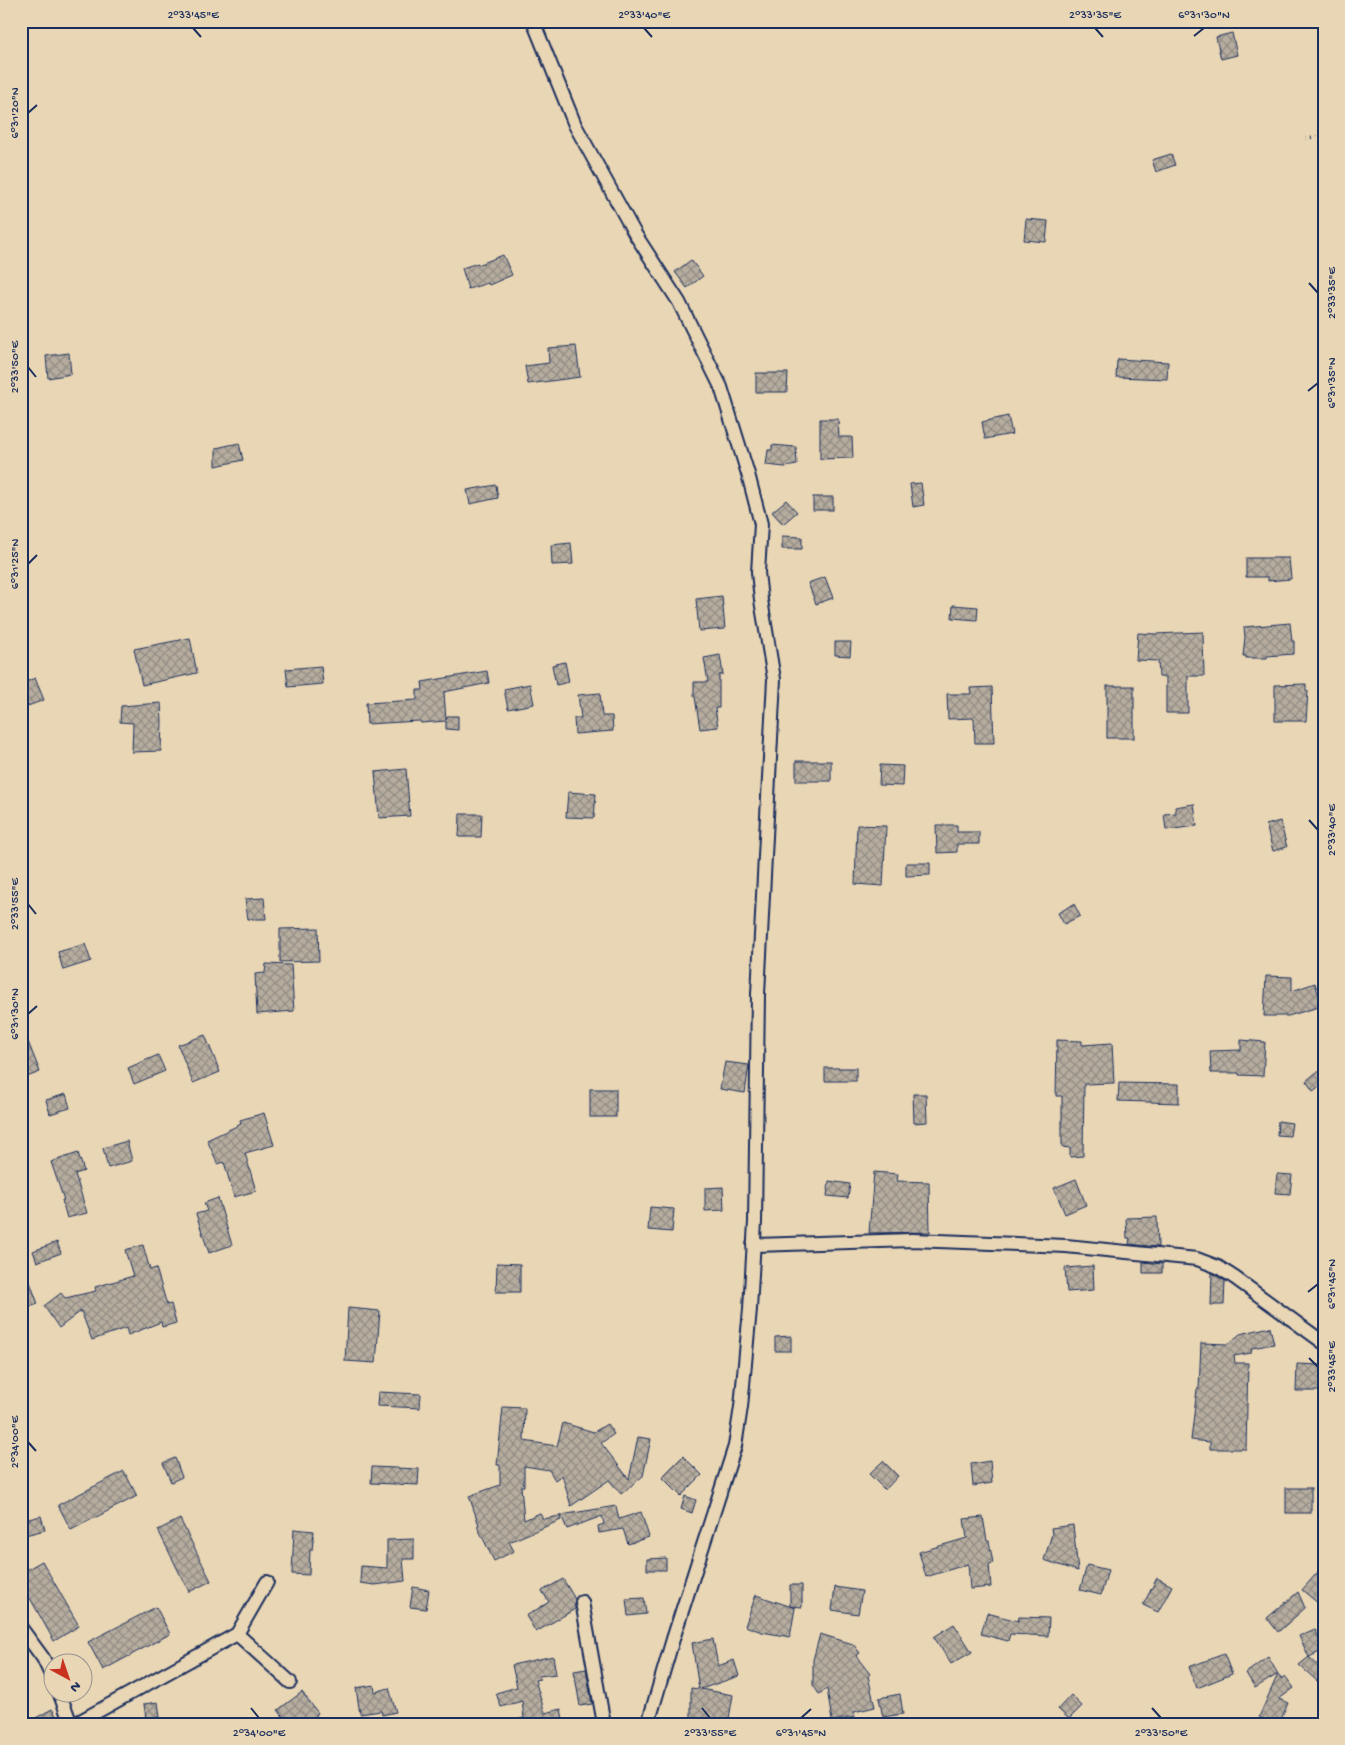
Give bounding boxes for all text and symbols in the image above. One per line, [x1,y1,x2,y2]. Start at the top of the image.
text: 2°33'45"E [167,9,219,23]
text: 2°33'40"E [618,9,670,23]
text: 2°33'35"E [1069,9,1121,23]
text: 6°31'30"N [1178,9,1230,23]
text: 6°31'20"N [9,87,23,139]
text: 2°33'35"E [1326,267,1340,319]
text: 2°33'50"E [9,340,23,393]
text: 6°31'35"N [1326,357,1340,408]
text: 6°31'25"N [9,539,23,589]
text: 2°33'40"E [1326,804,1340,856]
text: 2°33'55"E [9,878,23,930]
text: 6°31'30"N [9,988,23,1040]
text: 6°31'45"N [1326,1259,1340,1309]
text: 2°33'45"E [1326,1341,1340,1393]
text: 2°34'00"E [9,1415,23,1468]
north arrow [42,1652,92,1702]
text: N [66,1677,84,1695]
text: 2°34'00"E [233,1727,286,1741]
text: 2°33'55"E [684,1727,736,1741]
text: 6°31'45"N [776,1727,826,1741]
text: 2°33'50"E [1135,1727,1188,1741]

